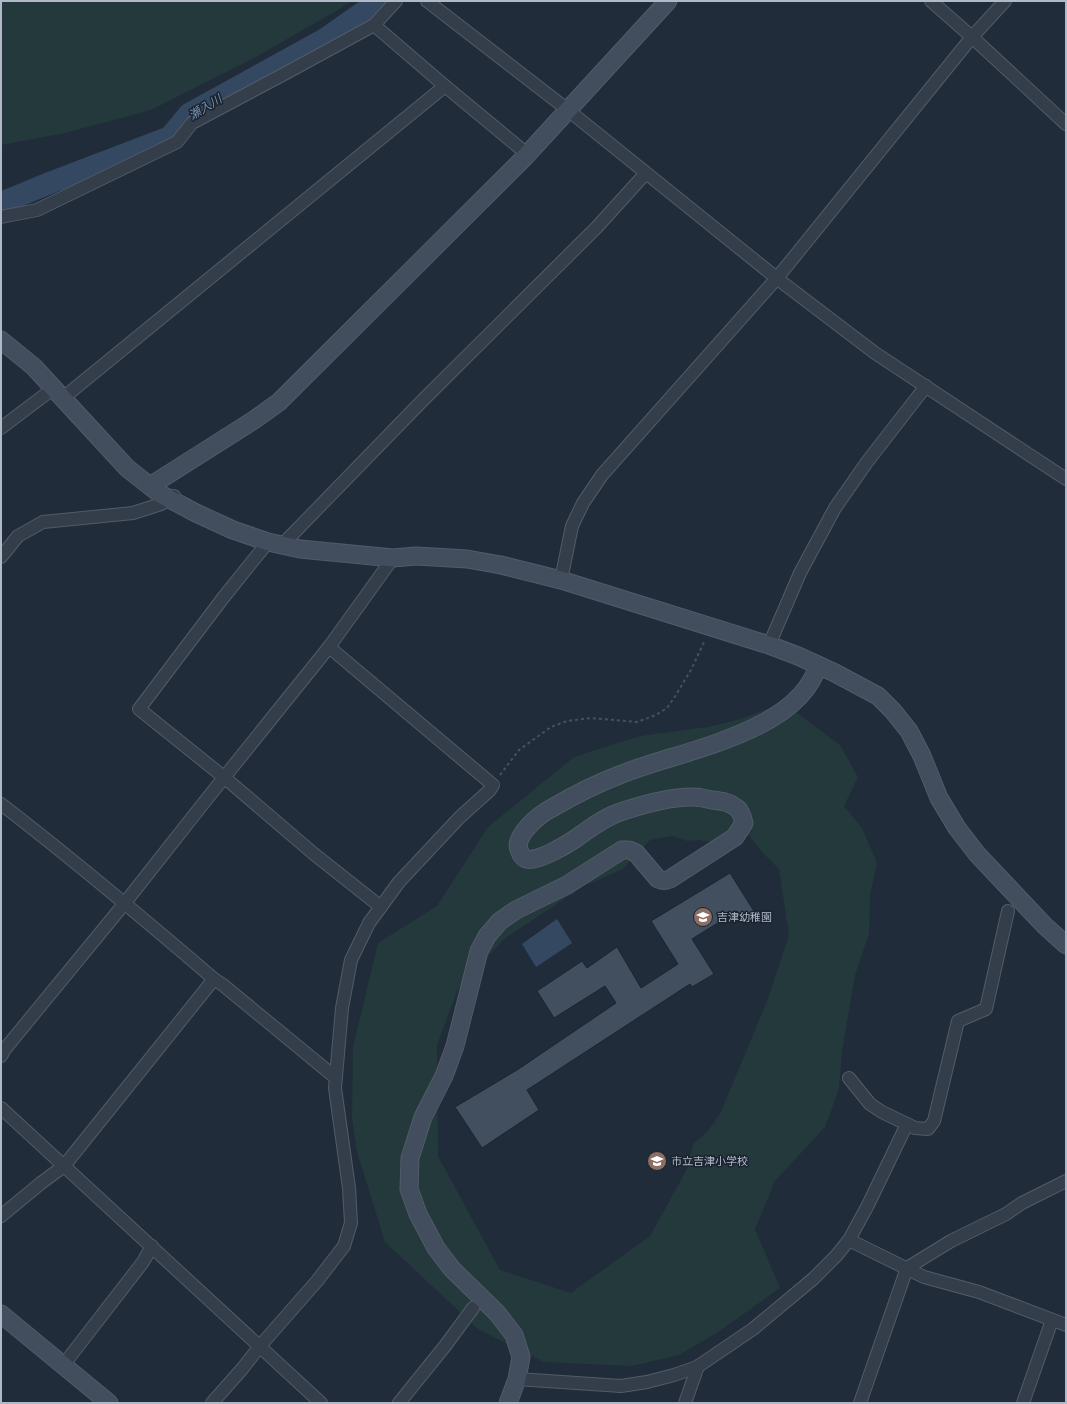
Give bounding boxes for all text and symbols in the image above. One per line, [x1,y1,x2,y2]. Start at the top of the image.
water label: 瀬入川 [186,90,226,123]
school or university icon: 吉津幼稚園 [692,906,714,928]
place label: 吉津幼稚園 [717,910,772,924]
school or university icon: 市立吉津小学校 [646,1150,668,1172]
place label: 市立吉津小学校 [671,1154,748,1168]

